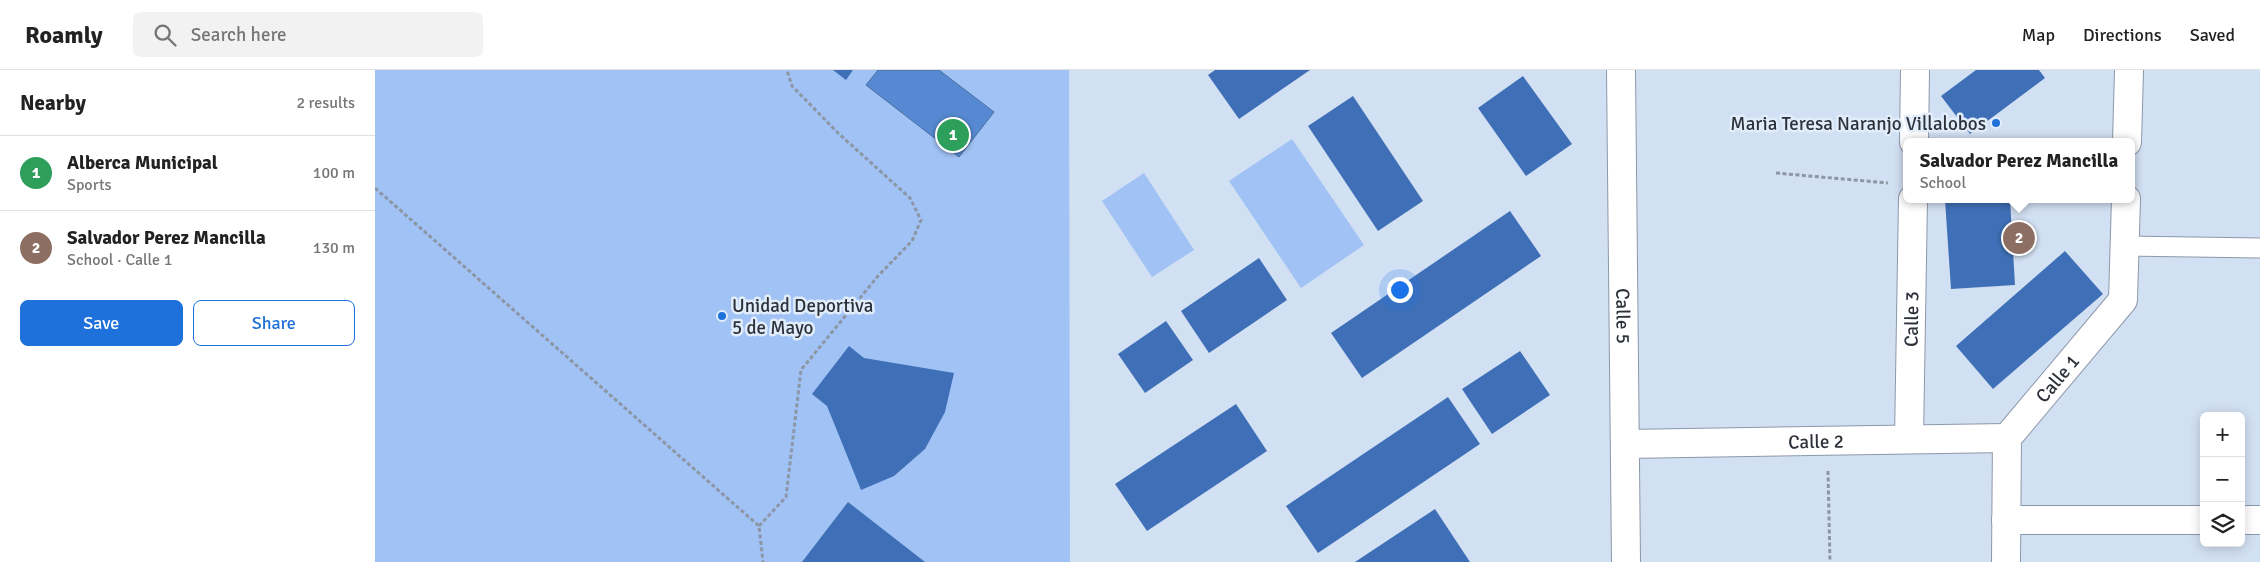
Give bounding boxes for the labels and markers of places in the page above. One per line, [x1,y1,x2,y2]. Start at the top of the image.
place label: Maria Teresa Naranjo Villalobos [1730,112,1986,136]
pin: 1 [937,116,969,154]
marker: Maria Teresa Naranjo Villalobos [1990,117,2002,129]
pin: 2 [2003,219,2035,257]
place label: Unidad Deportiva 5 de Mayo [732,294,873,340]
marker: Unidad Deportiva 5 de Mayo [716,310,728,322]

